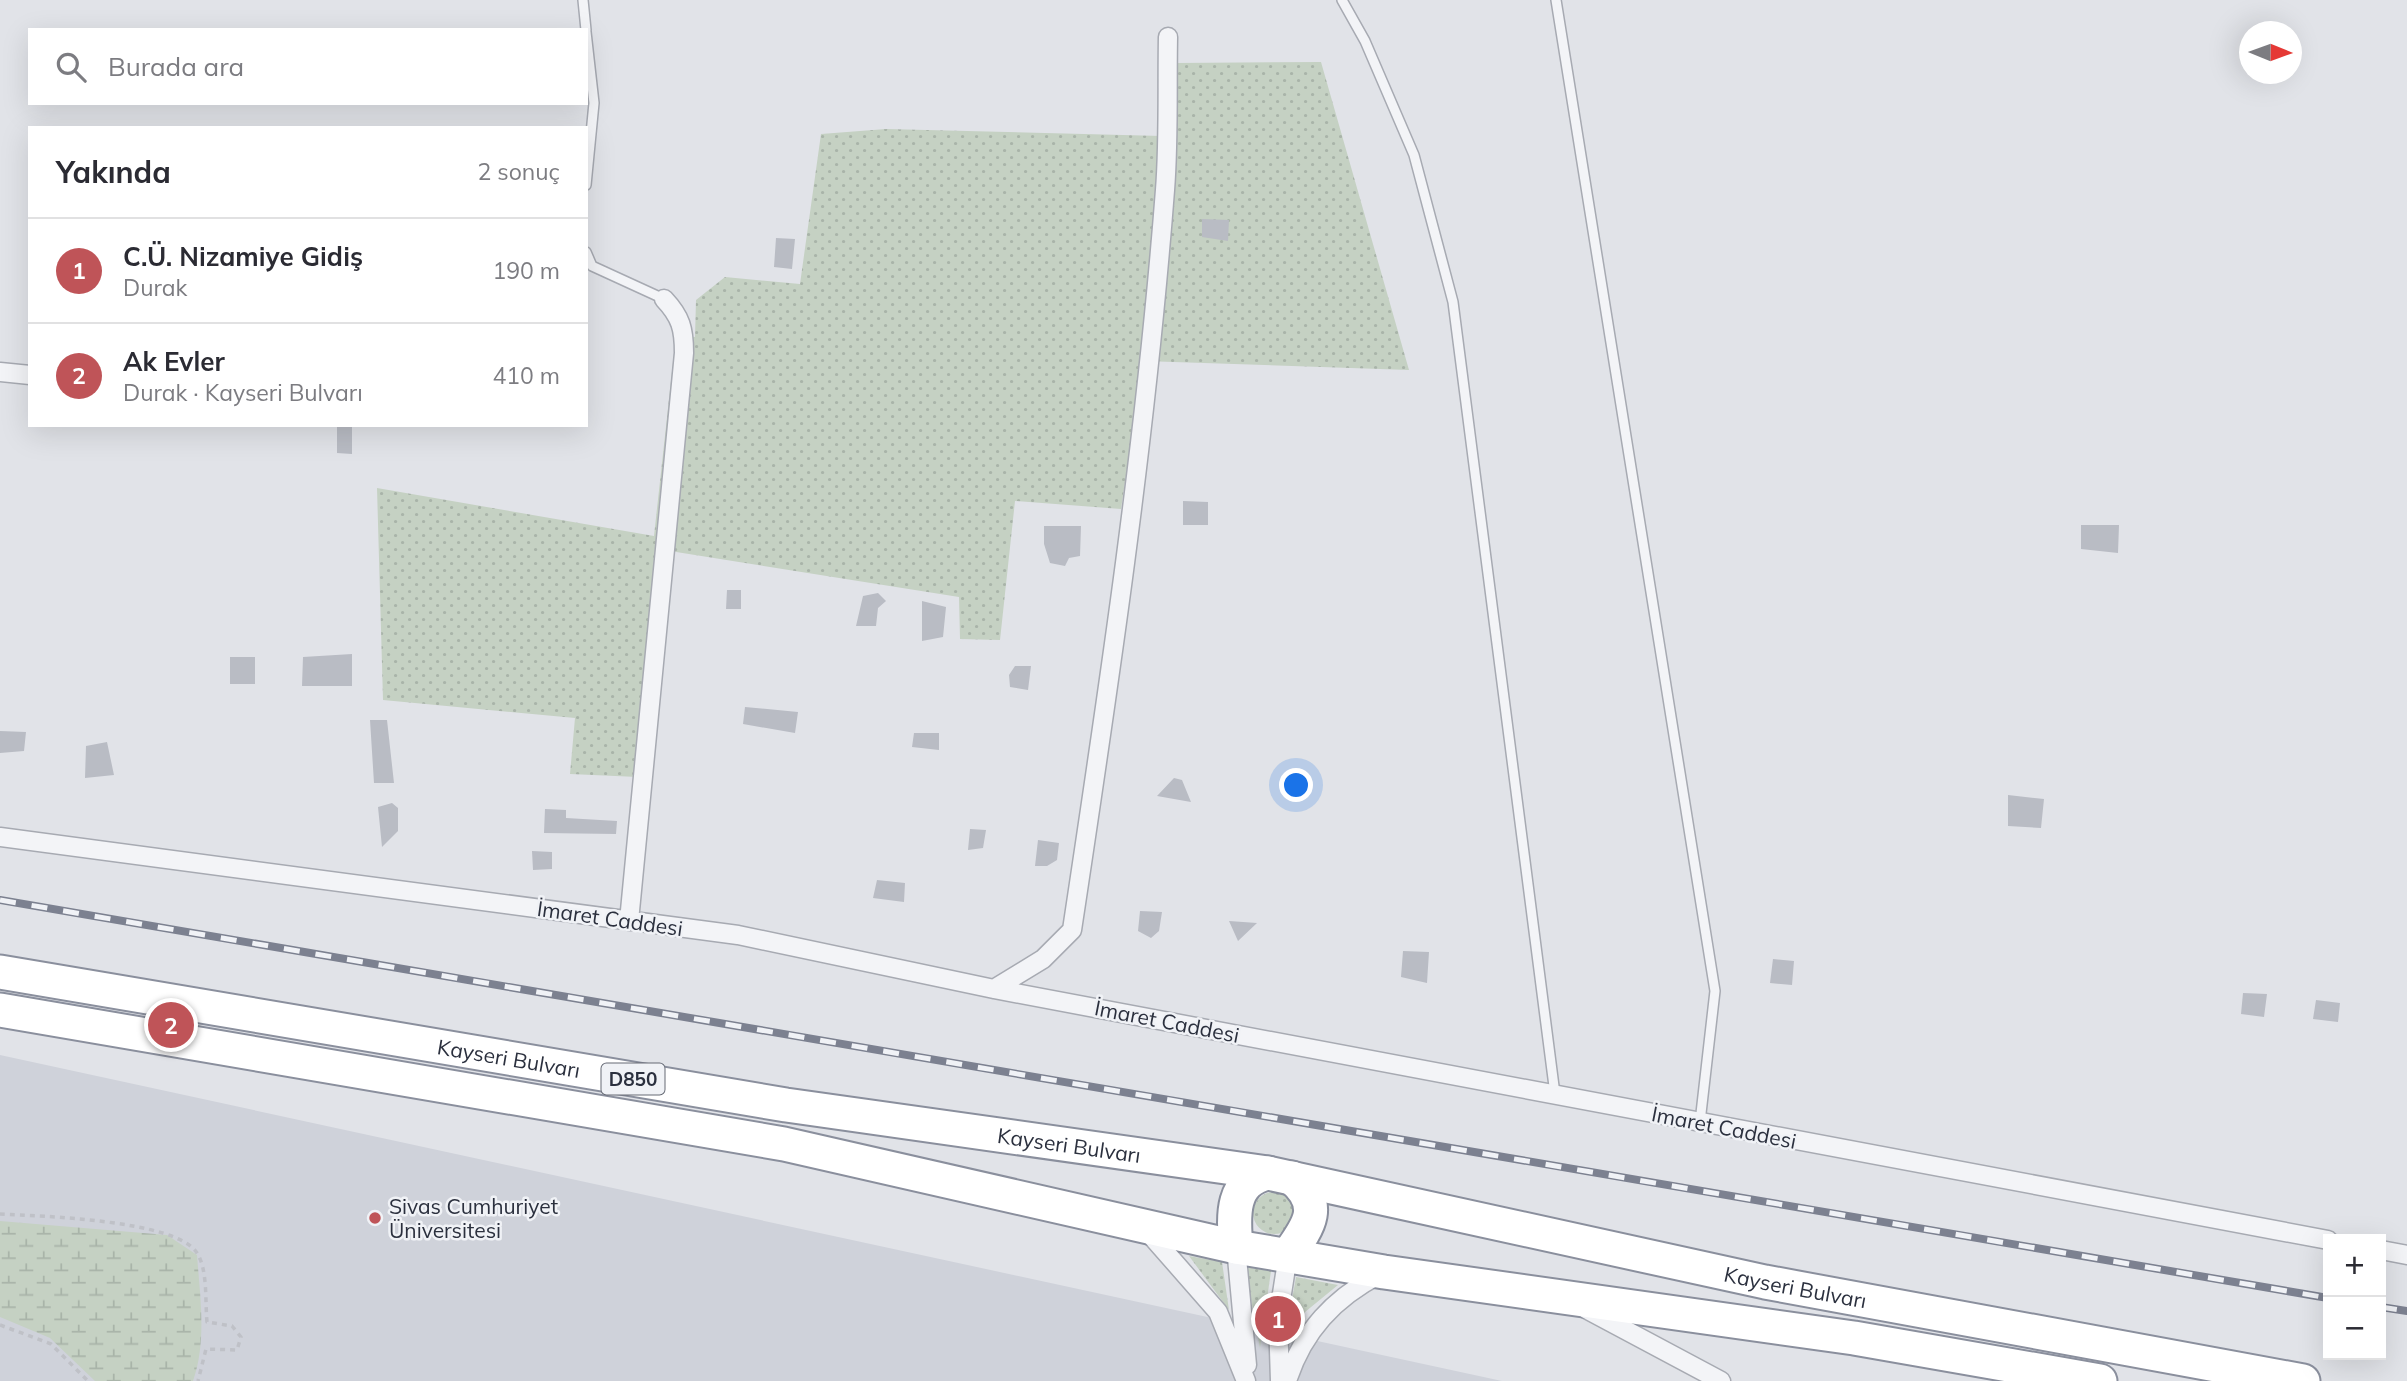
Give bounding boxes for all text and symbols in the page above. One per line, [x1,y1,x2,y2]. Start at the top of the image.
north arrow [2239,21,2302,84]
search box [28,28,588,105]
icon: search [52,48,90,86]
text: Burada ara [108,50,244,83]
text: Yakında [56,153,171,191]
text: 2 sonuç [478,157,560,186]
text: C.Ü. Nizamiye Gidiş [123,240,363,273]
text: 1 [72,256,86,285]
text: 190 m [492,256,560,285]
text: Durak [123,273,187,302]
text: Ak Evler [123,345,225,378]
text: 2 [72,361,86,390]
text: 410 m [492,361,560,390]
text: Durak · Kayseri Bulvarı [123,378,363,407]
your location [1279,768,1313,802]
street label: İmaret Caddesi [535,895,685,941]
street label: İmaret Caddesi [1092,994,1242,1048]
pin: 2 [148,999,194,1051]
street label: Kayseri Bulvarı [435,1033,582,1083]
road number: D850 [602,1064,664,1094]
street label: İmaret Caddesi [1649,1100,1799,1154]
street label: Kayseri Bulvarı [996,1122,1142,1168]
place label: Sivas Cumhuriyet Üniversitesi [389,1193,558,1243]
marker: Sivas Cumhuriyet Üniversitesi [367,1210,383,1226]
map controls [2323,1234,2386,1360]
button: + [2323,1234,2386,1297]
street label: Kayseri Bulvarı [1722,1260,1869,1313]
pin: 1 [1255,1293,1301,1345]
button: − [2323,1297,2386,1360]

